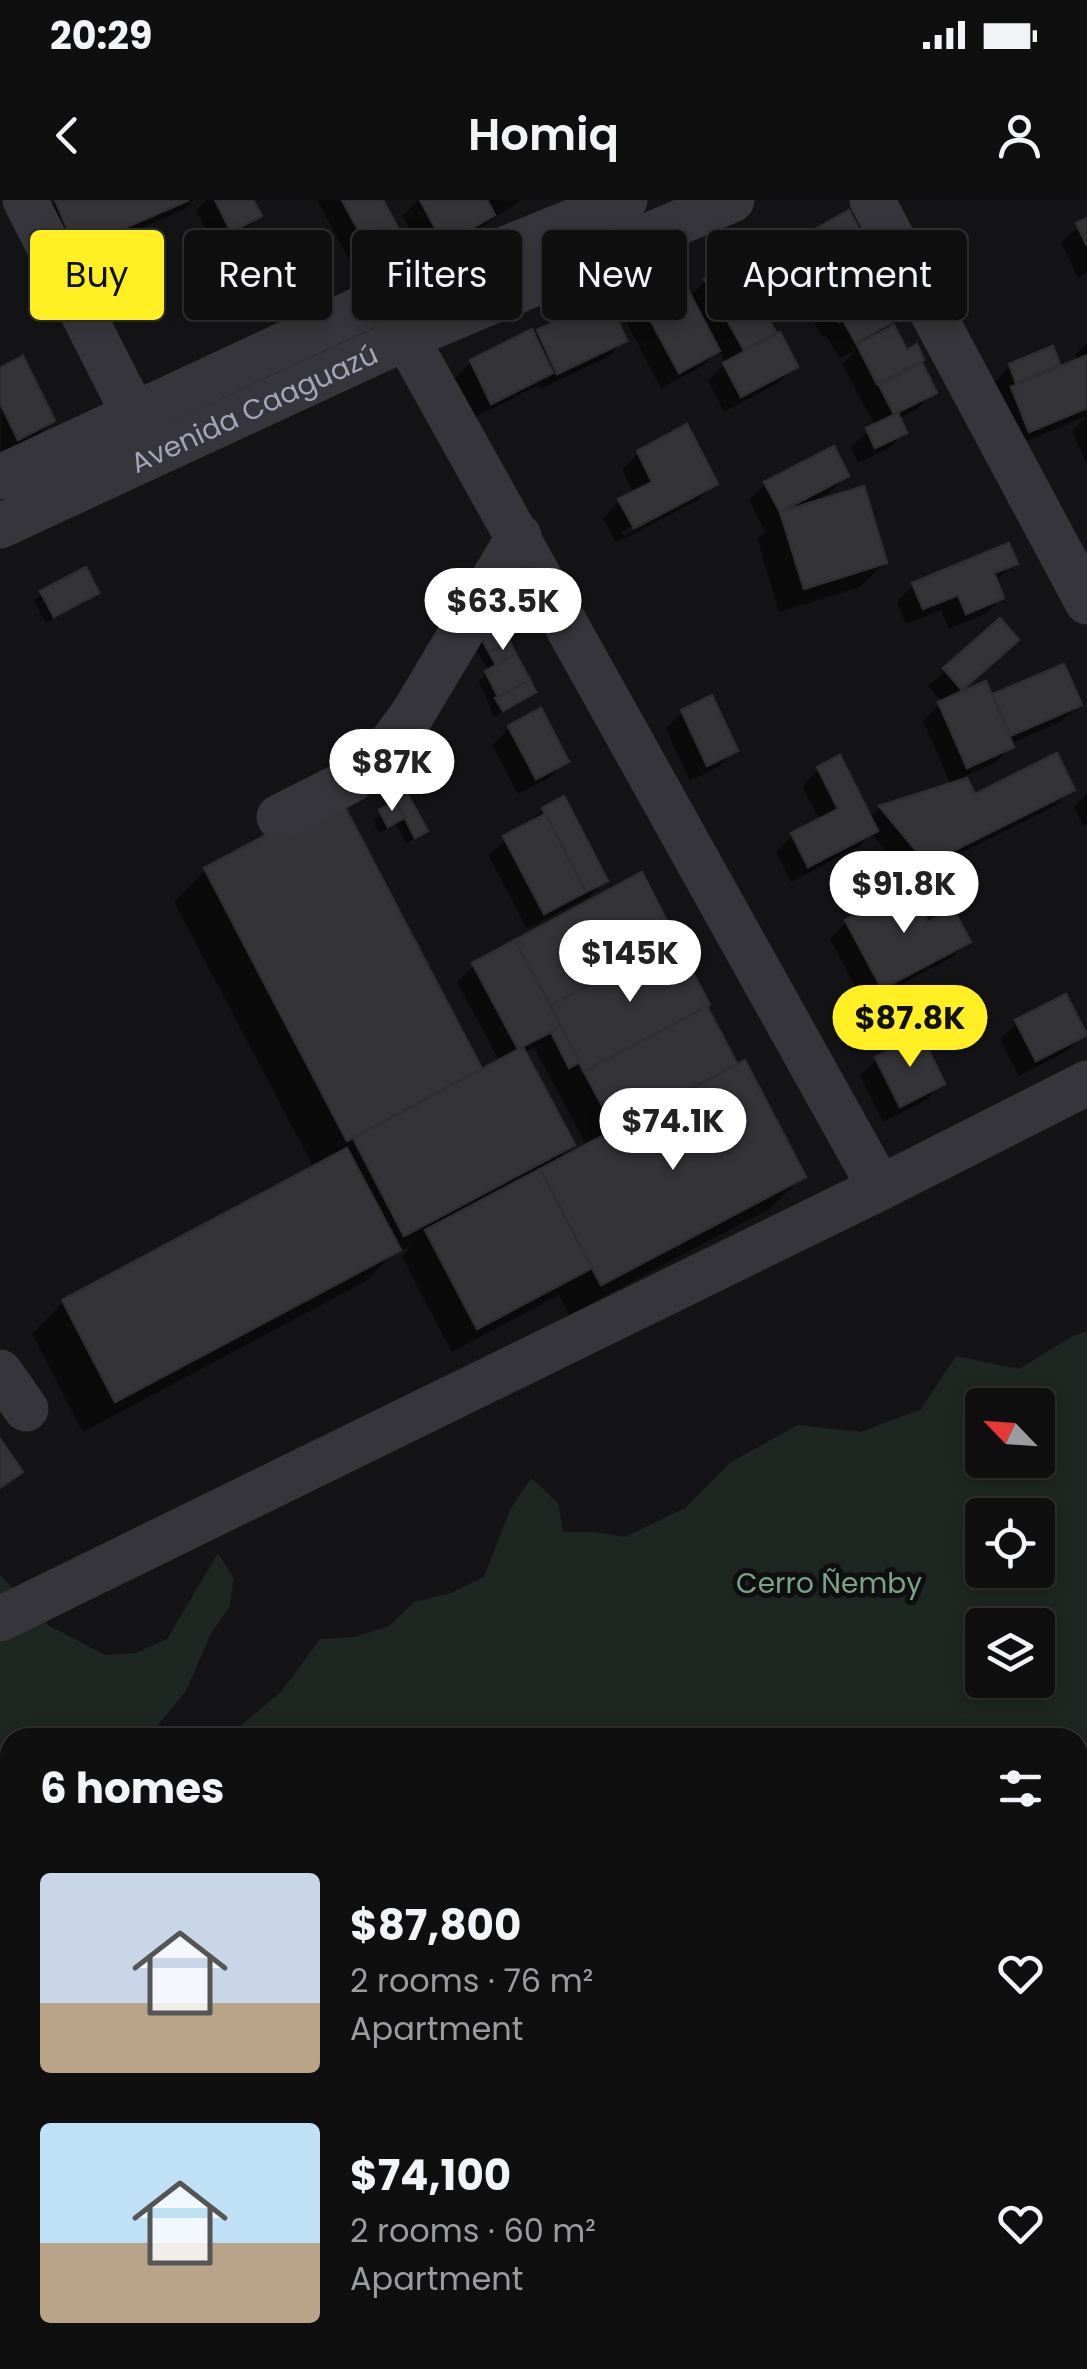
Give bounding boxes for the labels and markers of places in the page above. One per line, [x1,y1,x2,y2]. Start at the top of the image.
pin: $63.5K [422,568,584,653]
pin: $87K [333,729,451,814]
pin: $91.8K [823,851,985,936]
pin: $145K [560,920,700,1005]
pin: $87.8K [829,985,991,1070]
pin: $74.1K [592,1088,754,1173]

